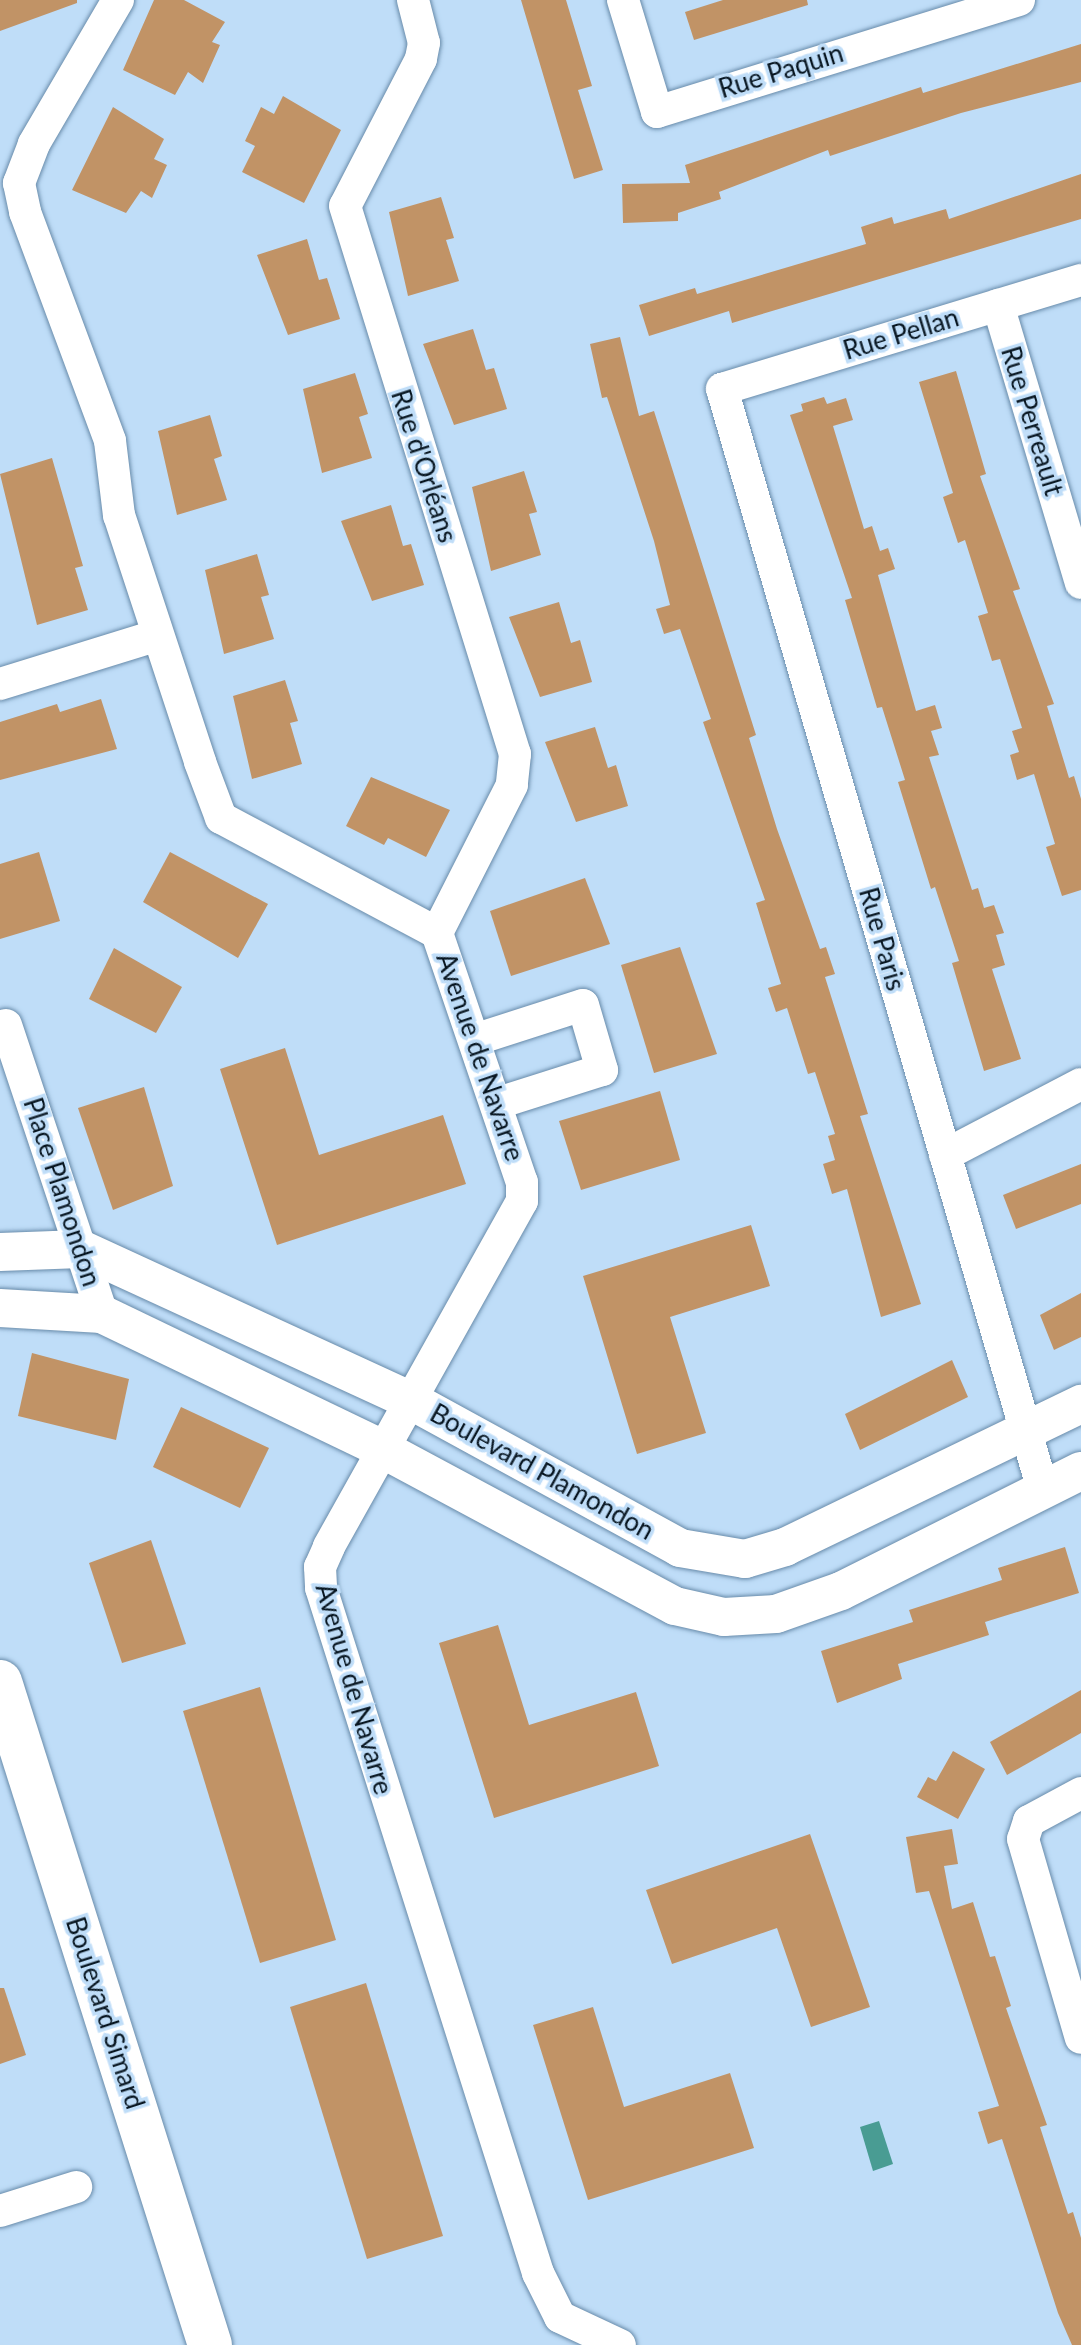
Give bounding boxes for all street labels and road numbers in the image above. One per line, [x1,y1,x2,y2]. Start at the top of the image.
street label: Rue Paquin [715,37,847,105]
street label: Rue Pellan [840,302,962,366]
street label: Rue Perreault [995,343,1069,499]
street label: Rue d'Orléans [385,386,463,546]
street label: Rue Paris [852,884,912,994]
street label: Avenue de Navarre [430,949,530,1165]
street label: Place Plamondon [17,1094,107,1290]
street label: Boulevard Plamondon [425,1398,659,1546]
street label: Avenue de Navarre [309,1580,399,1798]
street label: Boulevard Simard [59,1913,151,2113]

